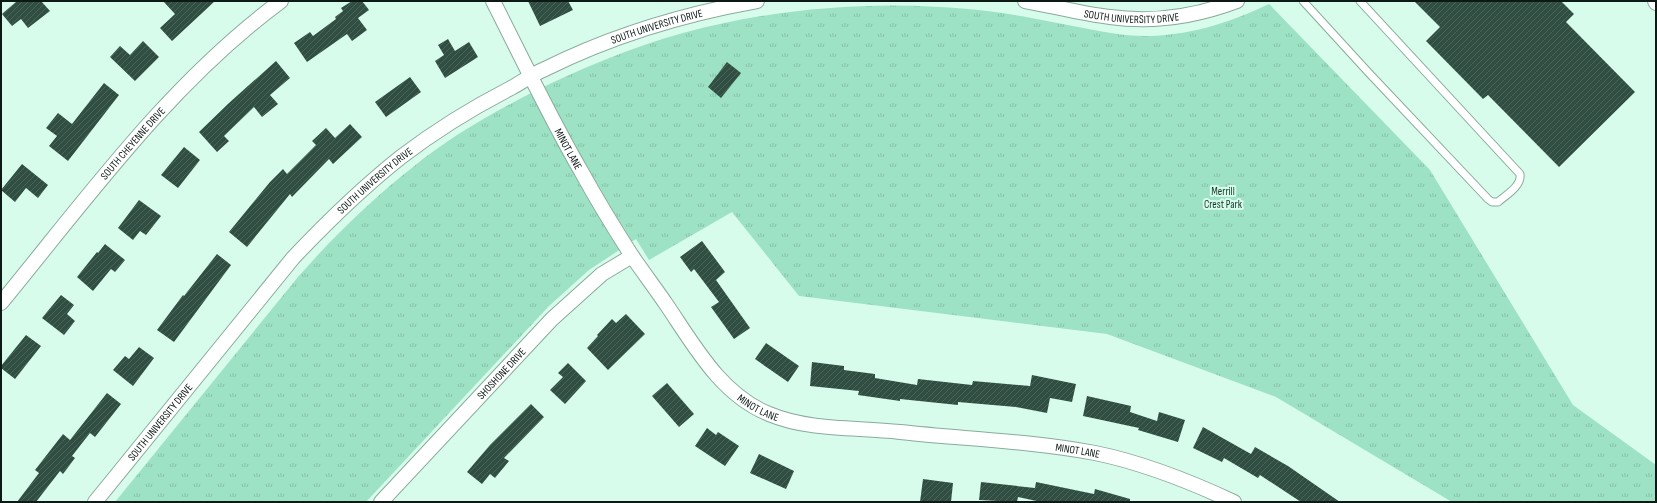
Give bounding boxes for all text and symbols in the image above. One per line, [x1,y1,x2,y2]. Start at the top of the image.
street label: SOUTH UNIVERSITY DRIVE [609,7,704,47]
street label: SOUTH UNIVERSITY DRIVE [1083,7,1180,26]
street label: SOUTH CHEYENNE DRIVE [98,105,168,182]
street label: MINOT LANE [552,126,585,172]
street label: SOUTH UNIVERSITY DRIVE [335,145,415,217]
park label: Merrill Crest Park [1204,185,1243,211]
street label: SHOSHONE DRIVE [474,345,529,402]
street label: SOUTH UNIVERSITY DRIVE [125,381,195,463]
street label: MINOT LANE [735,392,780,424]
street label: MINOT LANE [1055,441,1101,461]

